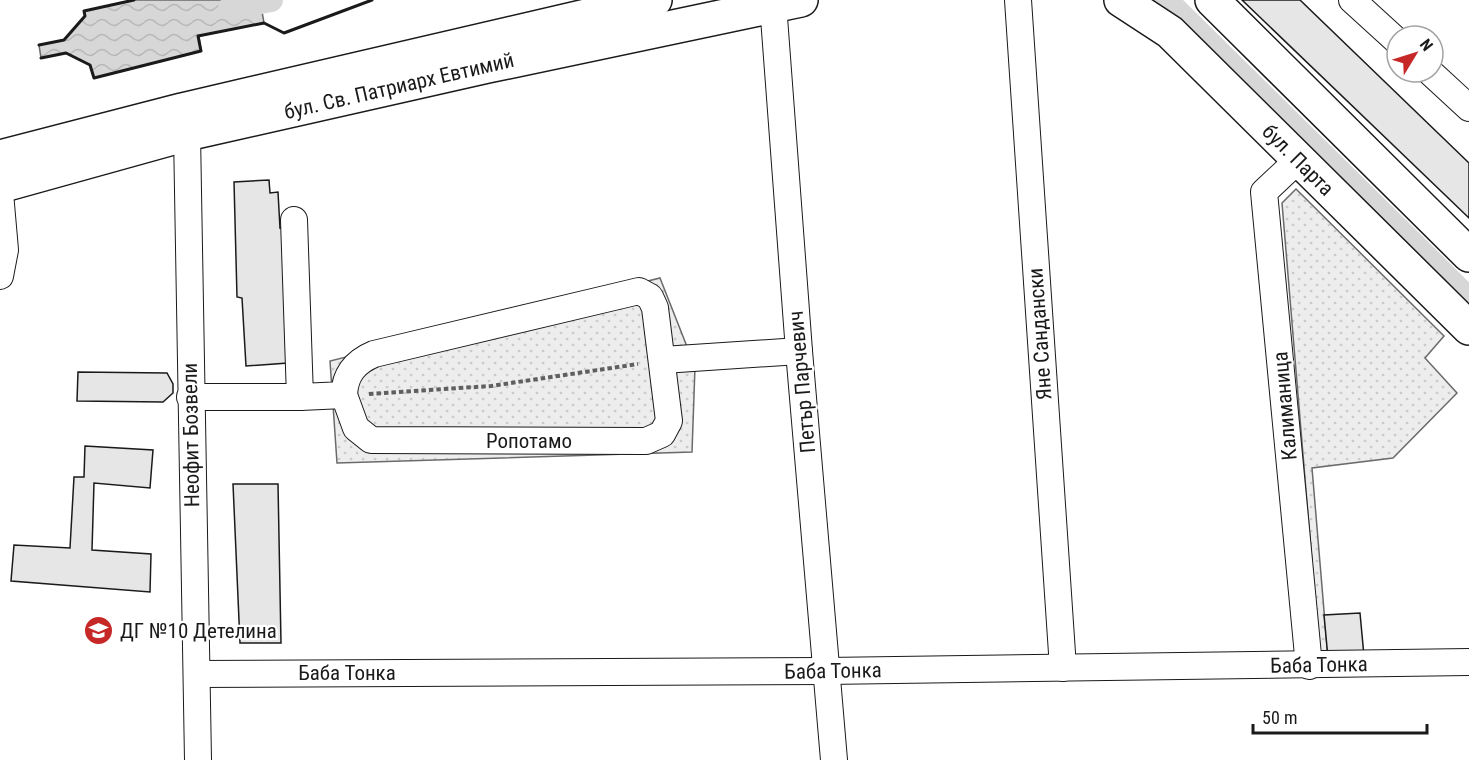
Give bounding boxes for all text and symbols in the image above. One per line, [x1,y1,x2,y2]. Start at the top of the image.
north arrow [1385,24,1445,84]
text: N [1416,35,1437,55]
street label: бул. Св. Патриарх Евтимий [282,48,516,124]
street label: бул. Парта [1257,119,1339,201]
street label: Яне Сандански [1023,267,1057,401]
street label: Петър Парчевич [784,310,820,454]
street label: Калиманица [1268,350,1302,462]
street label: Неофит Бозвели [178,363,204,507]
street label: Ропотамо [486,429,572,453]
school or university icon: ДГ №10 Детелина [83,615,115,647]
place label: ДГ №10 Детелина [120,619,277,643]
street label: Баба Тонка [1270,652,1368,678]
street label: Баба Тонка [784,658,882,684]
street label: Баба Тонка [298,661,396,685]
scale bar [1253,697,1427,735]
text: 50 m [1262,707,1297,728]

